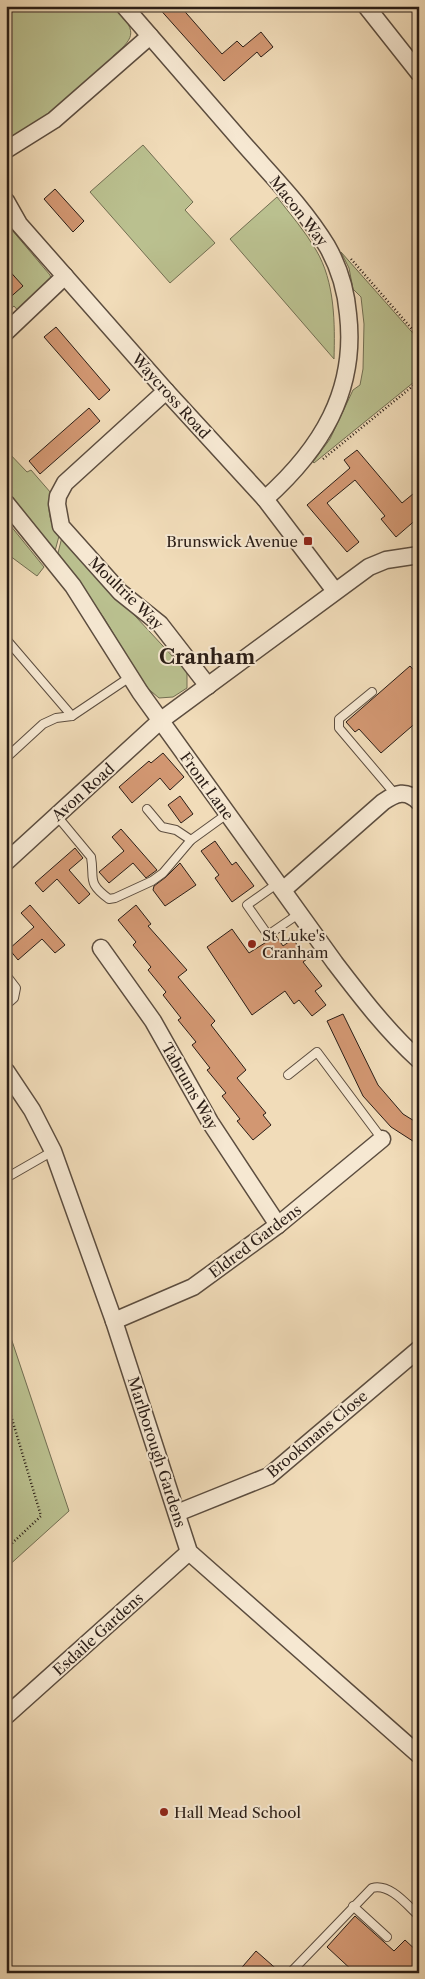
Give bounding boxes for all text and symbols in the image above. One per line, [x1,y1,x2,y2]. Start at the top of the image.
street label: Macon Way [266,172,333,250]
street label: Waycross Road [127,349,214,442]
place label: Brunswick Avenue [166,532,298,551]
marker: Brunswick Avenue [302,535,314,547]
street label: Moultrie Way [85,553,168,634]
district label: Cranham [159,645,255,669]
street label: Front Lane [176,748,238,824]
street label: Avon Road [47,759,118,826]
place label: St Luke's Cranham [262,926,328,962]
marker: St Luke's Cranham [246,938,258,950]
street label: Tabrums Way [157,1039,223,1133]
street label: Eldred Gardens [205,1200,305,1282]
street label: Marlborough Gardens [124,1374,190,1530]
street label: Brookmans Close [263,1386,371,1482]
street label: Esdaile Gardens [49,1588,147,1680]
place label: Hall Mead School [174,1803,301,1822]
marker: Hall Mead School [158,1806,170,1818]

